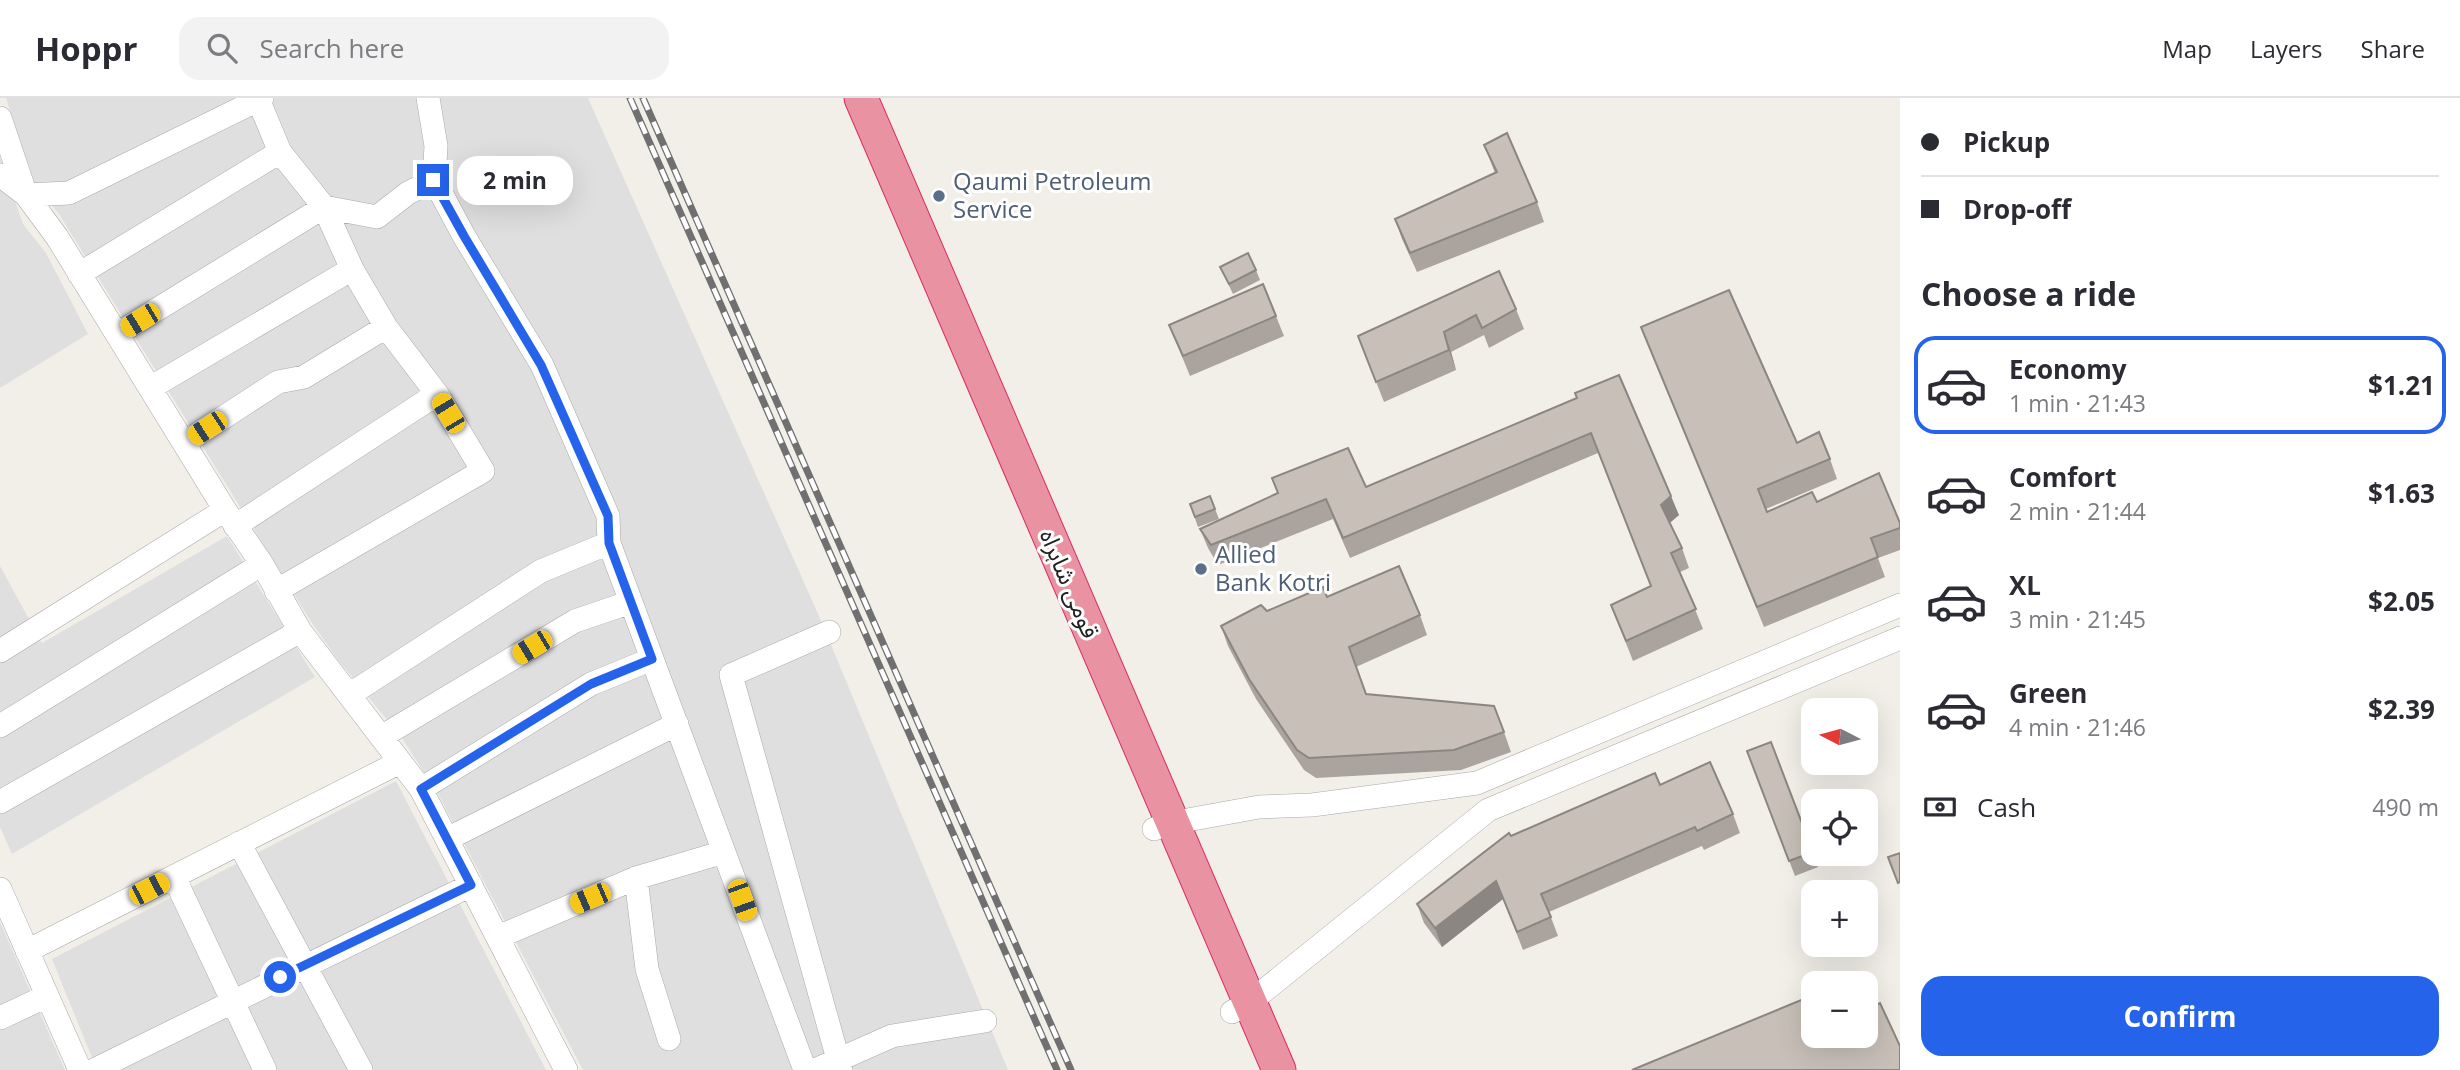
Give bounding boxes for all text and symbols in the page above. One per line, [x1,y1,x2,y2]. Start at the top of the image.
search box [179,17,669,80]
text: Hoppr [35,26,137,71]
icon: search [203,29,241,67]
text: Search here [259,30,404,66]
text: Map [2162,32,2212,65]
text: Layers [2250,32,2323,65]
text: Share [2361,32,2425,65]
text: Pickup [1963,124,2050,160]
callout: 2 min [458,155,573,204]
route end [417,164,449,196]
text: 2 min [483,164,547,196]
place label: Qaumi Petroleum Service [953,164,1151,225]
marker: Qaumi Petroleum Service [931,188,947,204]
text: Drop-off [1963,191,2071,227]
text: Choose a ride [1921,272,2136,315]
car [117,300,164,340]
text: Economy [2009,351,2127,387]
icon: car [1925,354,1988,417]
text: $1.21 [2368,367,2435,403]
text: 1 min · 21:43 [2009,387,2146,419]
car [429,390,468,436]
car [184,408,231,448]
text: Comfort [2009,459,2116,495]
icon: car [1925,462,1988,525]
text: $1.63 [2368,475,2435,511]
text: 2 min · 21:44 [2009,495,2146,527]
street label: قومی شاہراہ [1033,524,1108,643]
place label: Allied Bank Kotri [1215,537,1331,598]
marker: Allied Bank Kotri [1193,561,1209,577]
text: XL [2009,567,2041,603]
icon: car [1925,570,1988,633]
text: $2.05 [2368,583,2435,619]
text: 3 min · 21:45 [2009,603,2146,635]
car [509,627,556,667]
text: Green [2009,675,2087,711]
icon: car [1925,678,1988,741]
text: $2.39 [2368,691,2435,727]
north arrow [1801,698,1878,775]
map controls [1801,698,1878,1048]
text: 4 min · 21:46 [2009,711,2146,743]
icon: cash [1921,788,1959,826]
button: locate [1801,789,1878,866]
text: Cash [1977,789,2036,825]
text: 490 m [2372,791,2439,823]
car [126,870,173,908]
car [725,877,760,923]
car [567,880,614,916]
button: + [1801,880,1878,957]
route start [264,961,296,993]
button: − [1801,971,1878,1048]
button: Confirm [1921,976,2439,1056]

